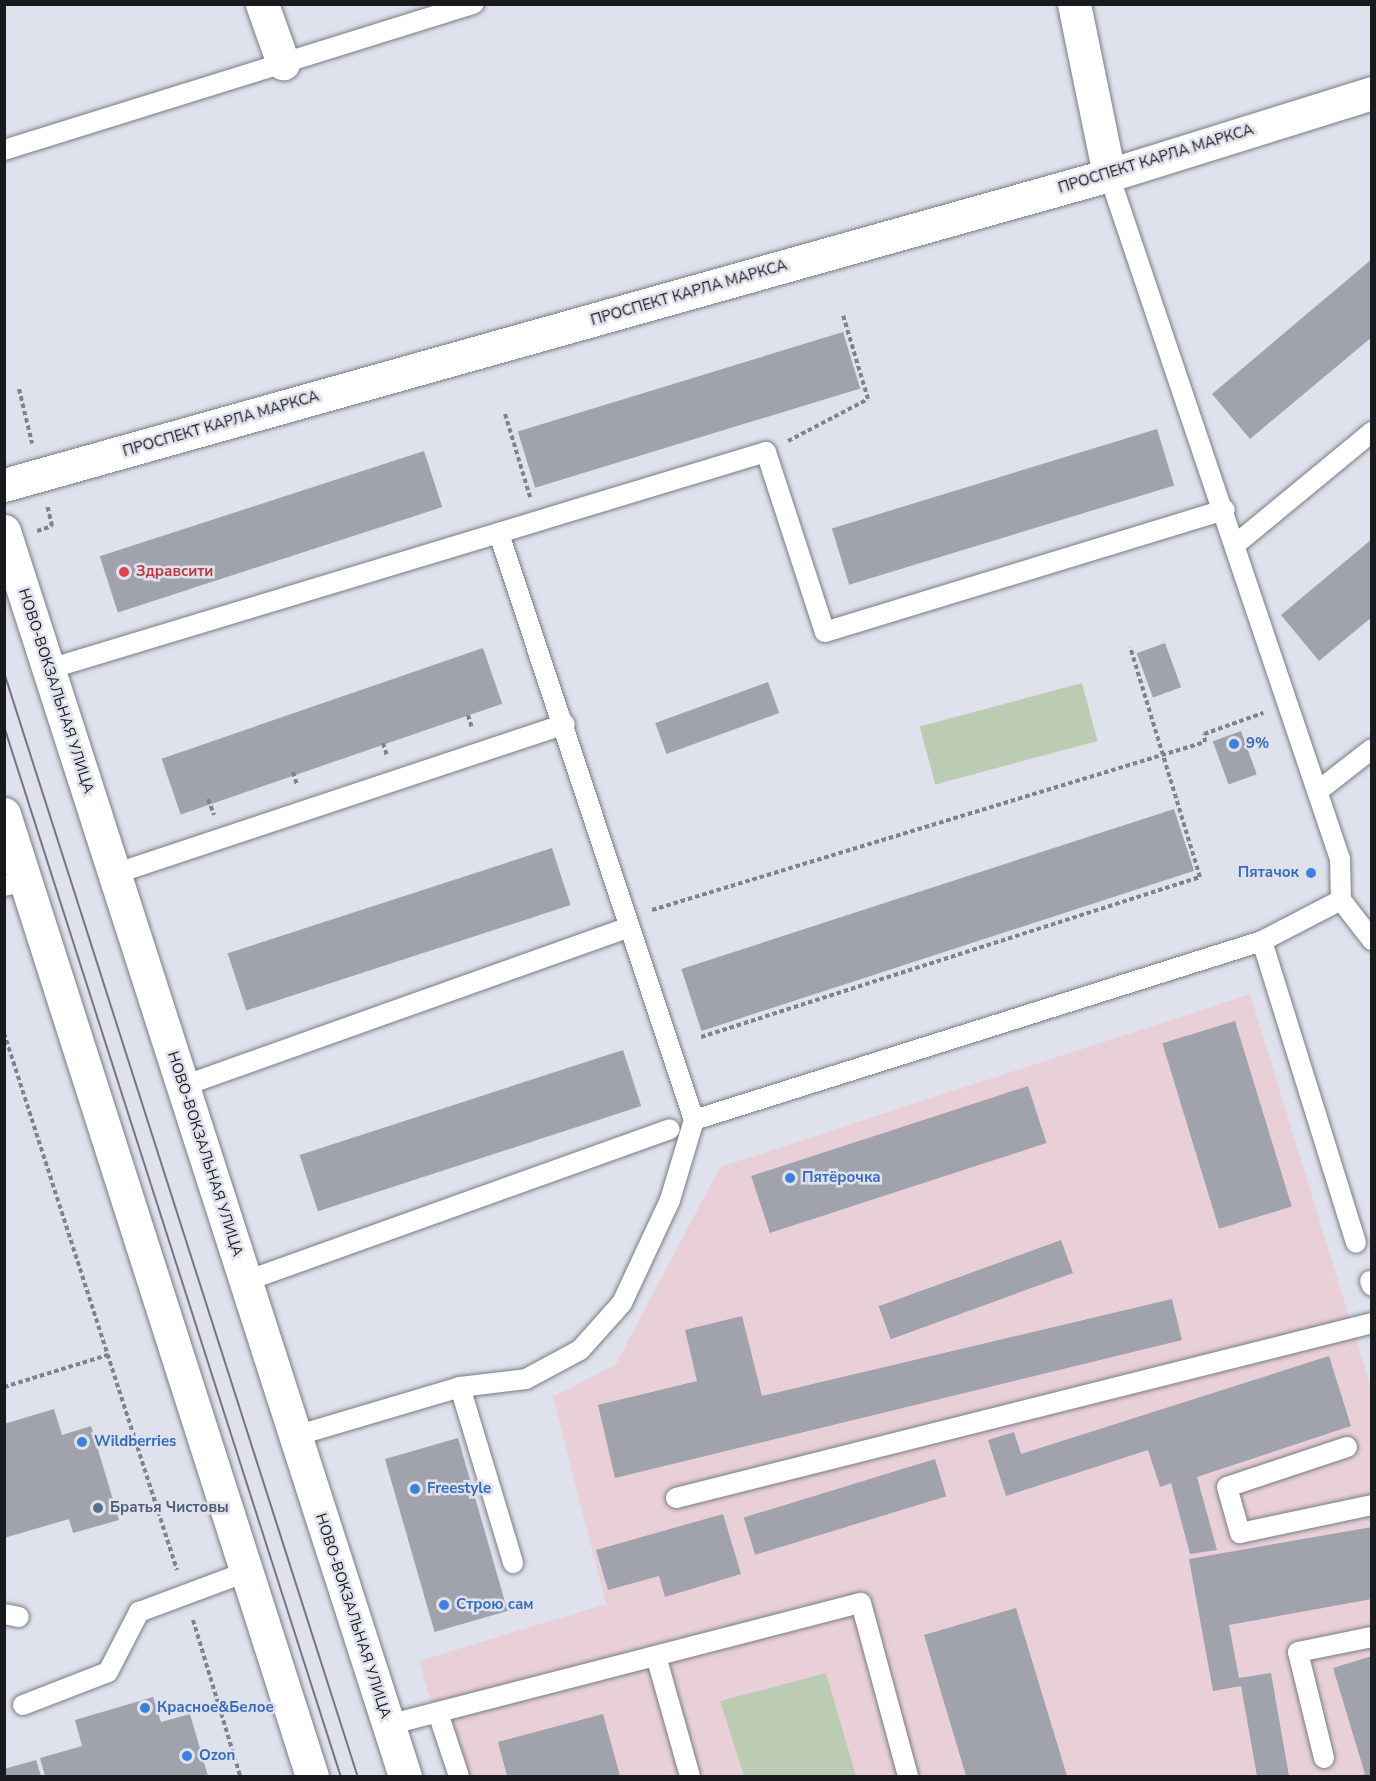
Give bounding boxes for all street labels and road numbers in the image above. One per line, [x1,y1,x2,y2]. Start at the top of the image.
street label: ПРОСПЕКТ КАРЛА МАРКСА [1056,121,1256,197]
street label: ПРОСПЕКТ КАРЛА МАРКСА [589,256,789,330]
street label: ПРОСПЕКТ КАРЛА МАРКСА [121,387,321,461]
street label: НОВО-ВОКЗАЛЬНАЯ УЛИЦА [14,586,98,796]
street label: НОВО-ВОКЗАЛЬНАЯ УЛИЦА [163,1049,247,1259]
street label: НОВО-ВОКЗАЛЬНАЯ УЛИЦА [311,1511,395,1721]

